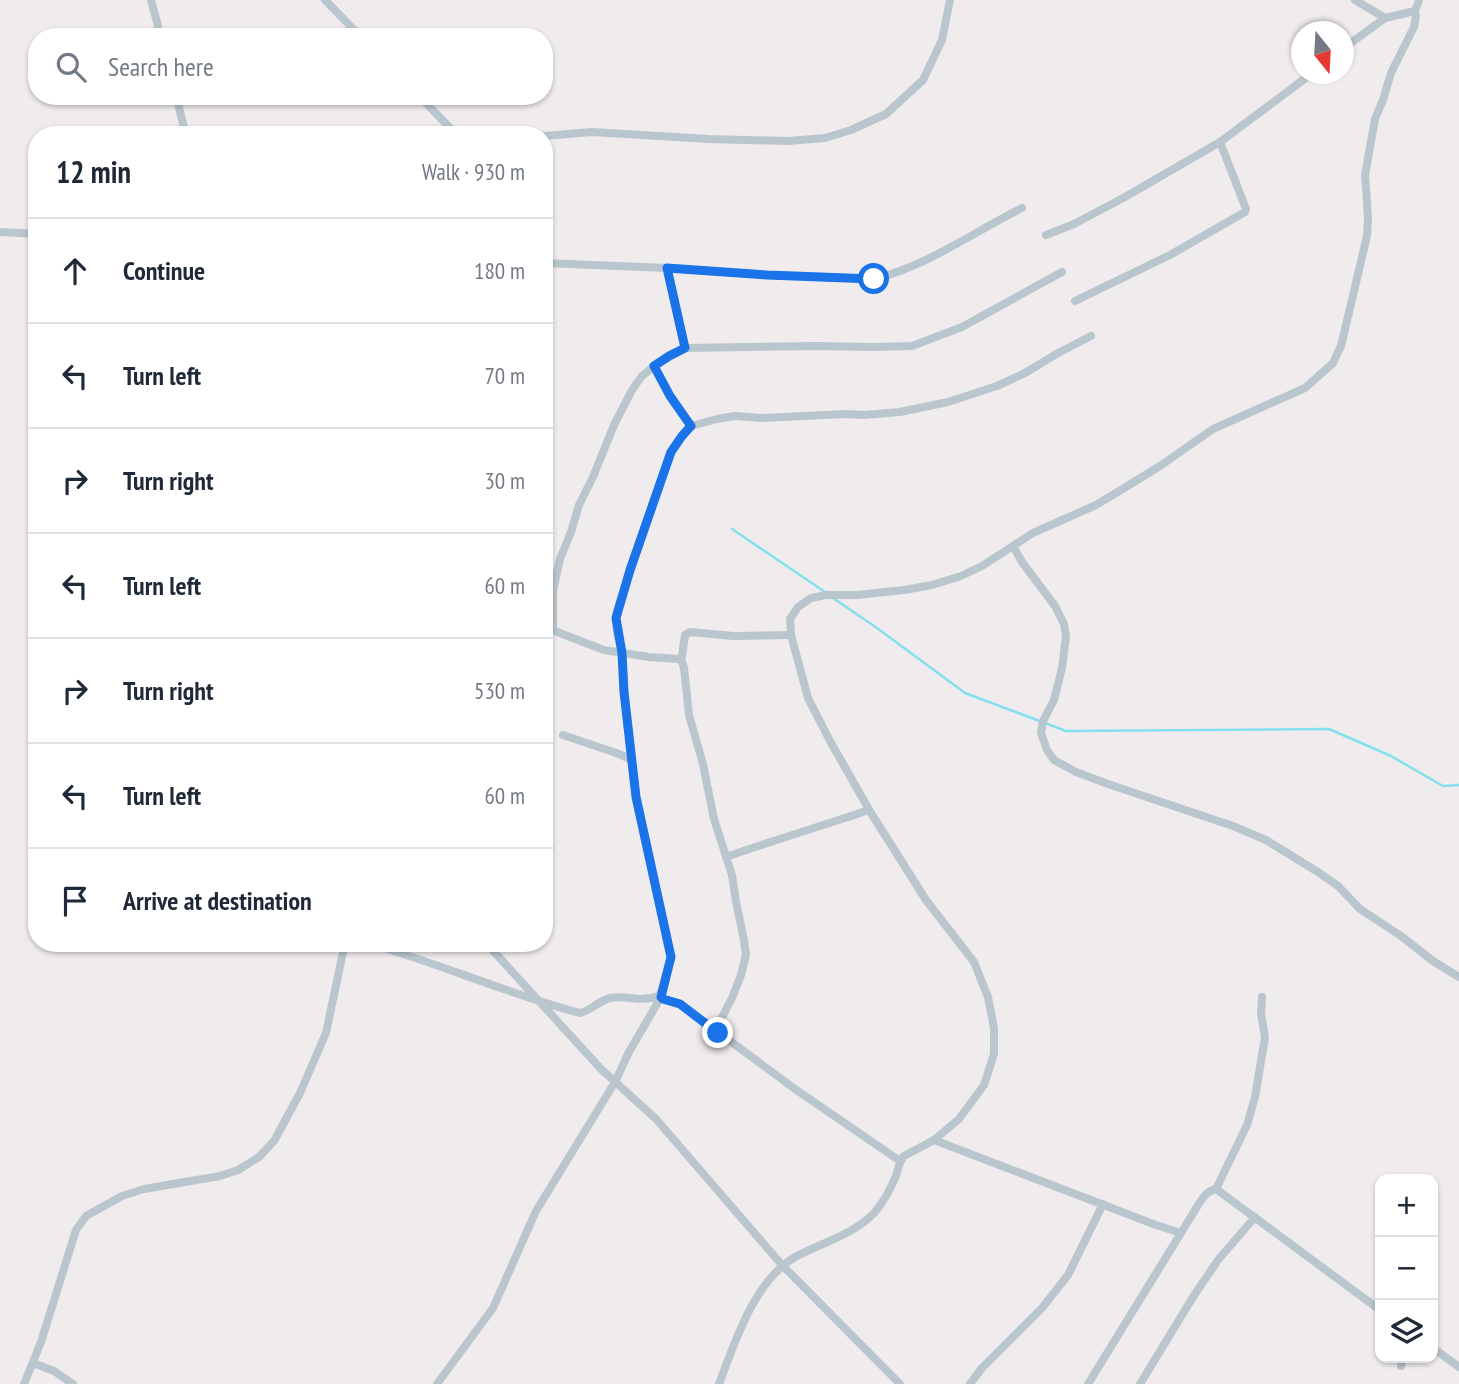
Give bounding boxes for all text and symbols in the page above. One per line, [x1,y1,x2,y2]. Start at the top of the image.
north arrow [1291,21,1354,84]
search box [28,28,553,105]
icon: search [52,48,90,86]
text: Search here [108,50,214,83]
text: 12 min [56,152,131,191]
text: Walk · 930 m [422,157,525,186]
icon: ahead [56,252,94,290]
text: Continue [123,254,205,287]
text: 180 m [474,256,525,285]
route start [858,263,889,294]
icon: left [56,357,94,395]
text: Turn left [123,359,201,392]
text: 70 m [484,361,525,390]
icon: right [56,462,94,500]
text: Turn right [123,464,214,497]
text: 30 m [484,466,525,495]
icon: left [56,567,94,605]
text: Turn left [123,569,201,602]
text: 60 m [484,571,525,600]
icon: right [56,672,94,710]
text: Turn right [123,674,214,707]
text: 530 m [474,676,525,705]
icon: left [56,777,94,815]
text: Turn left [123,779,201,812]
text: 60 m [484,781,525,810]
icon: arrive [56,882,94,920]
text: Arrive at destination [123,884,312,917]
route end [702,1017,733,1048]
map controls [1375,1174,1438,1363]
button: + [1375,1174,1438,1237]
button: − [1375,1237,1438,1300]
button: layers [1375,1300,1438,1363]

